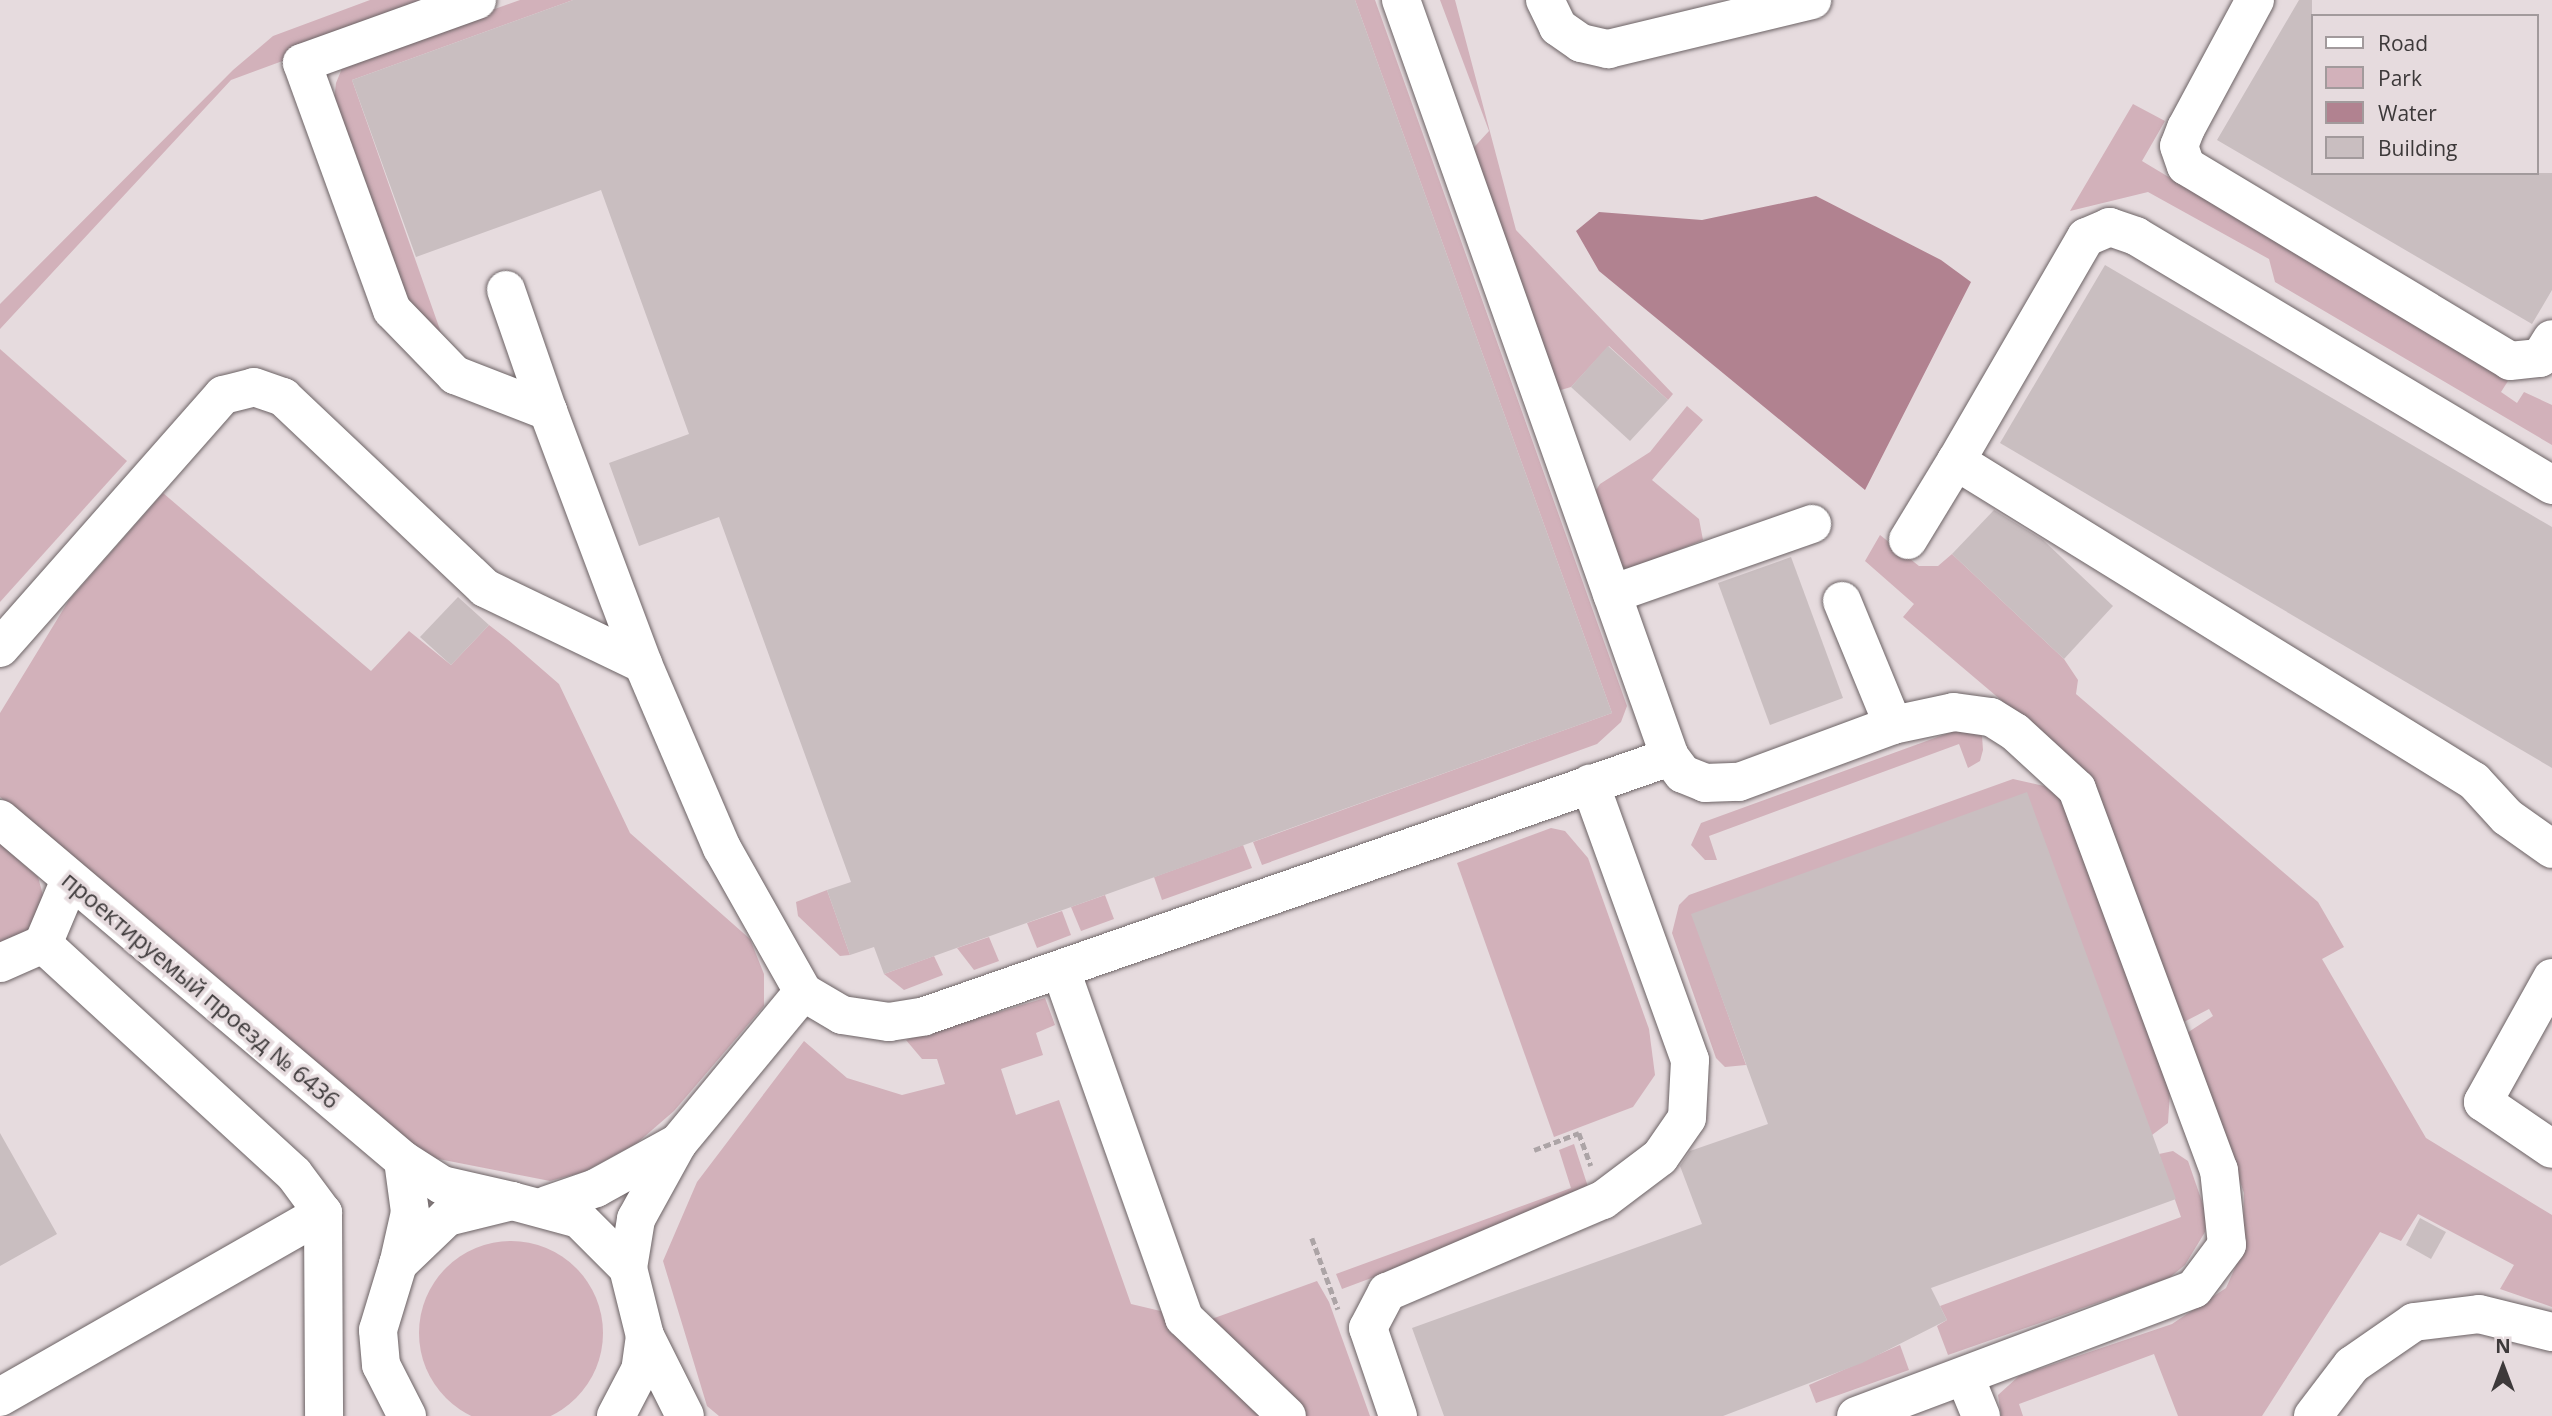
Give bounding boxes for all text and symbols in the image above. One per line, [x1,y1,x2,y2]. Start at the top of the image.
legend [2310,14,2538,175]
text: Road [2378,29,2428,57]
text: Park [2378,64,2422,92]
text: Water [2378,99,2437,127]
text: Building [2378,134,2457,162]
street label: проектируемый проезд № 6436 [57,866,345,1114]
north arrow [2468,1332,2538,1402]
text: N [2495,1333,2511,1359]

